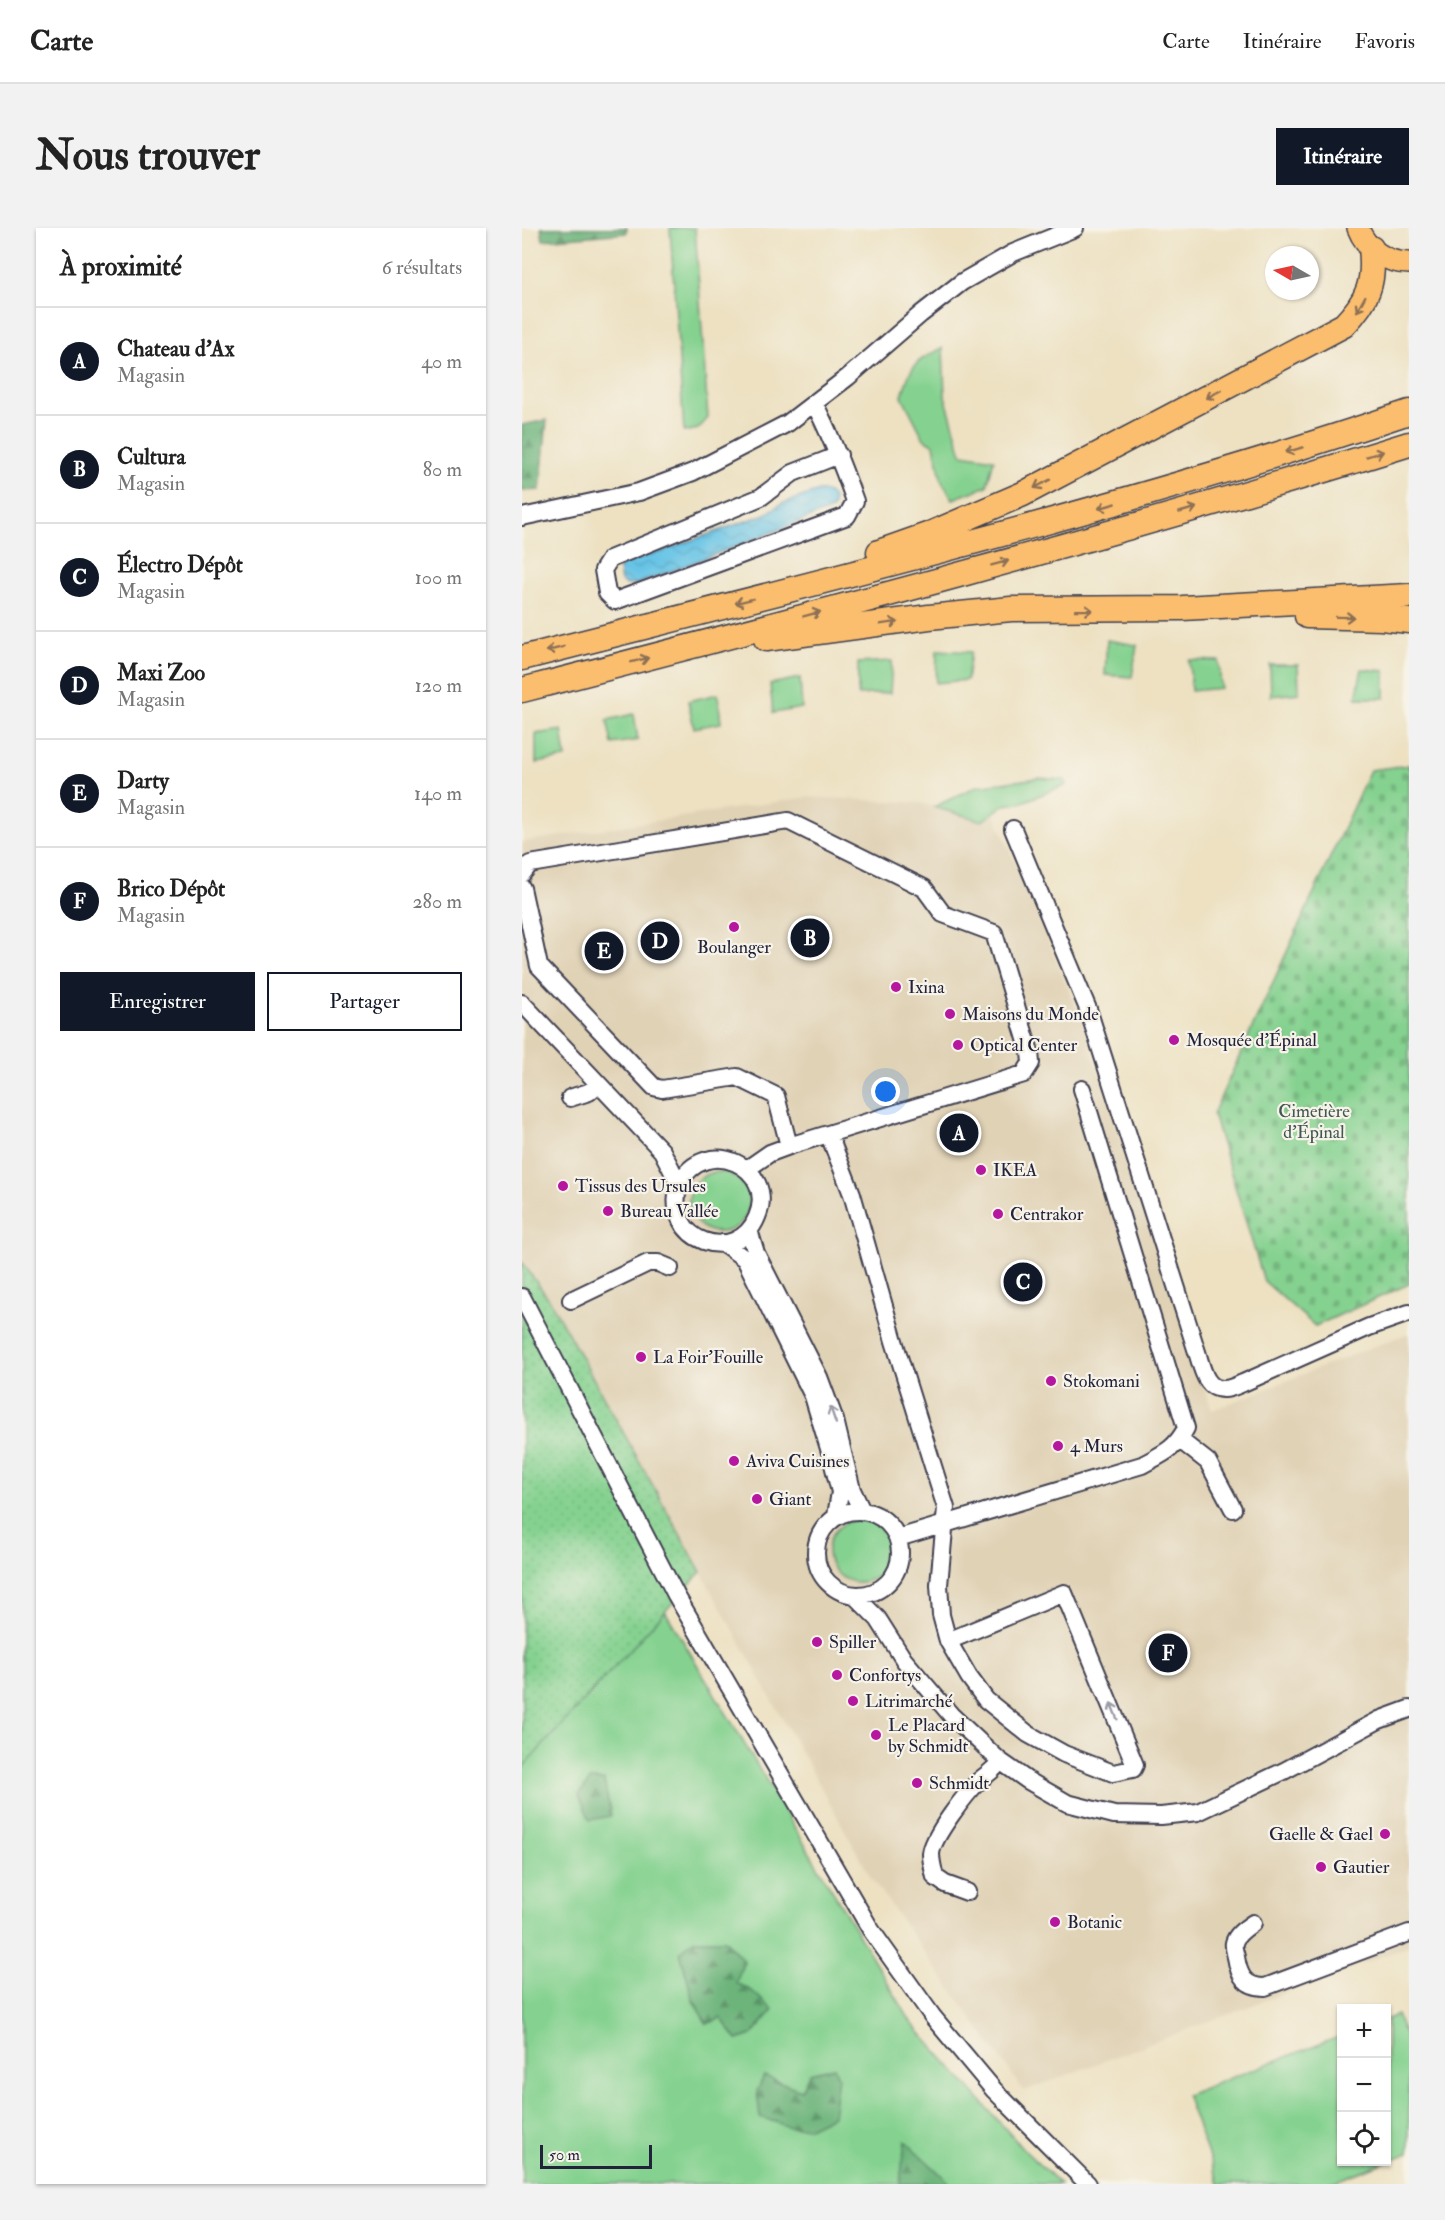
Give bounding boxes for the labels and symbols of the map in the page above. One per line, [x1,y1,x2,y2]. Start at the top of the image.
north arrow [1265,246,1319,300]
one-way arrow [1355,295,1367,312]
one-way arrow [1206,389,1224,400]
one-way arrow [1285,446,1304,457]
one-way arrow [1365,448,1384,459]
one-way arrow [1033,479,1051,491]
one-way arrow [1097,500,1116,512]
one-way arrow [1178,504,1197,515]
one-way arrow [990,557,1009,568]
one-way arrow [734,596,753,608]
one-way arrow [1073,604,1093,616]
one-way arrow [802,608,821,619]
one-way arrow [1335,611,1355,623]
one-way arrow [879,617,899,628]
one-way arrow [545,644,564,656]
one-way arrow [630,653,649,665]
pin: B [790,916,830,960]
pin: D [640,918,680,964]
marker: Boulanger [727,920,741,934]
pin: E [584,928,623,974]
place label: Boulanger [697,936,771,959]
place label: Ixina [908,976,945,999]
marker: Ixina [889,980,903,994]
place label: Maisons du Monde [962,1003,1099,1026]
marker: Maisons du Monde [943,1007,957,1021]
place label: Mosquée d'Épinal [1186,1029,1317,1052]
marker: Mosquée d'Épinal [1167,1033,1181,1047]
place label: Optical Center [970,1034,1078,1057]
marker: Optical Center [951,1038,965,1052]
your location [871,1077,900,1106]
park label: Cimetière d'Épinal [1278,1100,1350,1144]
pin: A [940,1110,978,1156]
place label: IKEA [993,1159,1038,1182]
marker: IKEA [974,1163,988,1177]
place label: Tissus des Ursules [575,1175,706,1198]
marker: Tissus des Ursules [556,1179,570,1193]
place label: Bureau Vallée [620,1200,719,1223]
place label: Centrakor [1010,1203,1084,1226]
marker: Bureau Vallée [601,1204,615,1218]
marker: Centrakor [991,1207,1005,1221]
pin: C [1004,1260,1042,1304]
place label: La Foir'Fouille [653,1346,764,1369]
marker: La Foir'Fouille [634,1350,648,1364]
place label: Stokomani [1063,1370,1140,1393]
marker: Stokomani [1044,1374,1058,1388]
one-way arrow [826,1406,837,1425]
place label: 4 Murs [1070,1435,1123,1458]
marker: 4 Murs [1051,1439,1065,1453]
place label: Aviva Cuisines [745,1450,849,1473]
marker: Aviva Cuisines [727,1454,741,1468]
place label: Giant [769,1488,811,1511]
marker: Giant [750,1492,764,1506]
pin: F [1148,1630,1188,1676]
place label: Spiller [829,1631,877,1654]
marker: Spiller [810,1635,824,1649]
place label: Confortys [849,1664,921,1687]
marker: Confortys [830,1668,844,1682]
place label: Litrimarché [865,1690,953,1713]
marker: Litrimarché [846,1694,860,1708]
one-way arrow [1108,1702,1119,1721]
place label: Le Placard by Schmidt [888,1714,969,1758]
marker: Le Placard by Schmidt [869,1728,883,1742]
place label: Schmidt [929,1772,989,1795]
marker: Schmidt [910,1776,924,1790]
place label: Gaelle & Gael [1269,1823,1373,1846]
marker: Gaelle & Gael [1378,1827,1392,1841]
place label: Gautier [1333,1856,1390,1879]
marker: Gautier [1314,1860,1328,1874]
place label: Botanic [1067,1911,1122,1934]
marker: Botanic [1048,1915,1062,1929]
scale bar [540,2142,652,2170]

